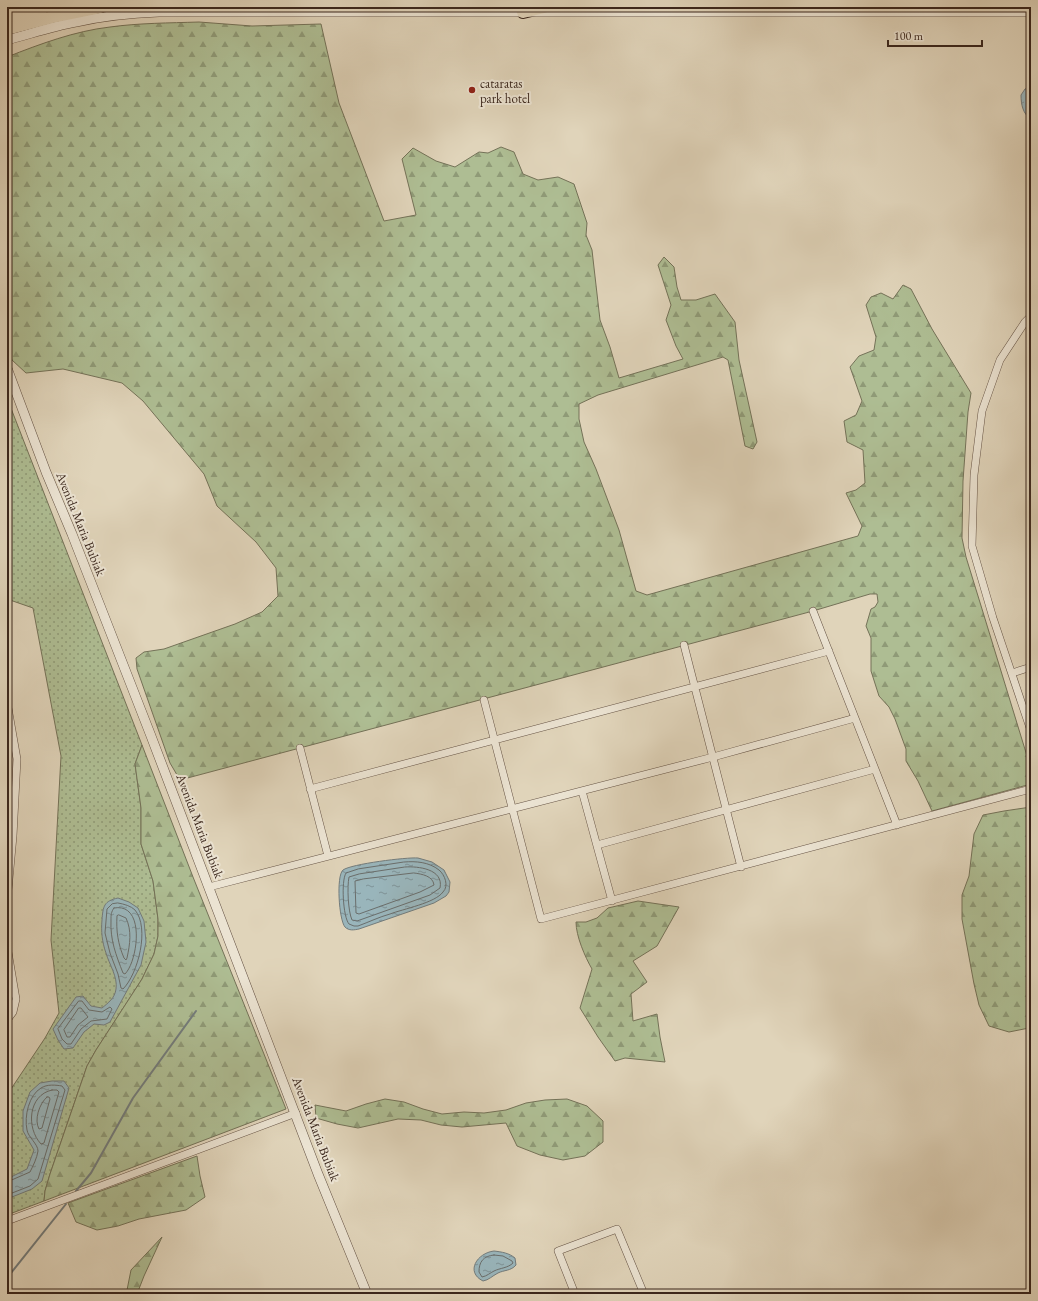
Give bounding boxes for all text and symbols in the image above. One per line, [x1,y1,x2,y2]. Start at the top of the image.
scale bar [888,22,982,48]
text: 100 m [894,28,924,44]
place label: cataratas park hotel [480,75,530,107]
marker: cataratas park hotel [467,85,477,95]
street label: Avenida Maria Bubiak [52,469,110,579]
street label: Avenida Maria Bubiak [172,770,228,881]
street label: Avenida Maria Bubiak [288,1073,344,1184]

